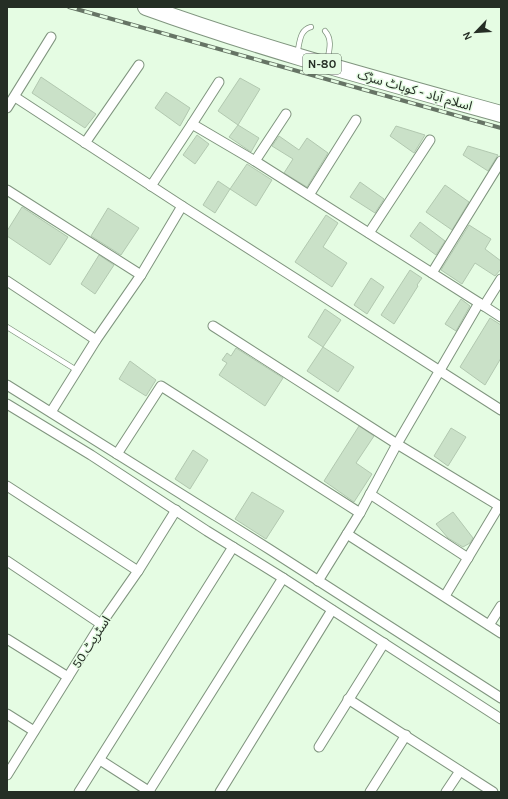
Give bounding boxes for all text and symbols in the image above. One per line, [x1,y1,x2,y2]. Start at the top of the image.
north arrow [456,12,496,52]
text: N [460,30,475,42]
road number: N-80 [303,54,341,74]
street label: اسلام آباد - کوہاٹ سڑک [355,66,474,115]
street label: اسٹریٹ 50 [69,613,113,671]

